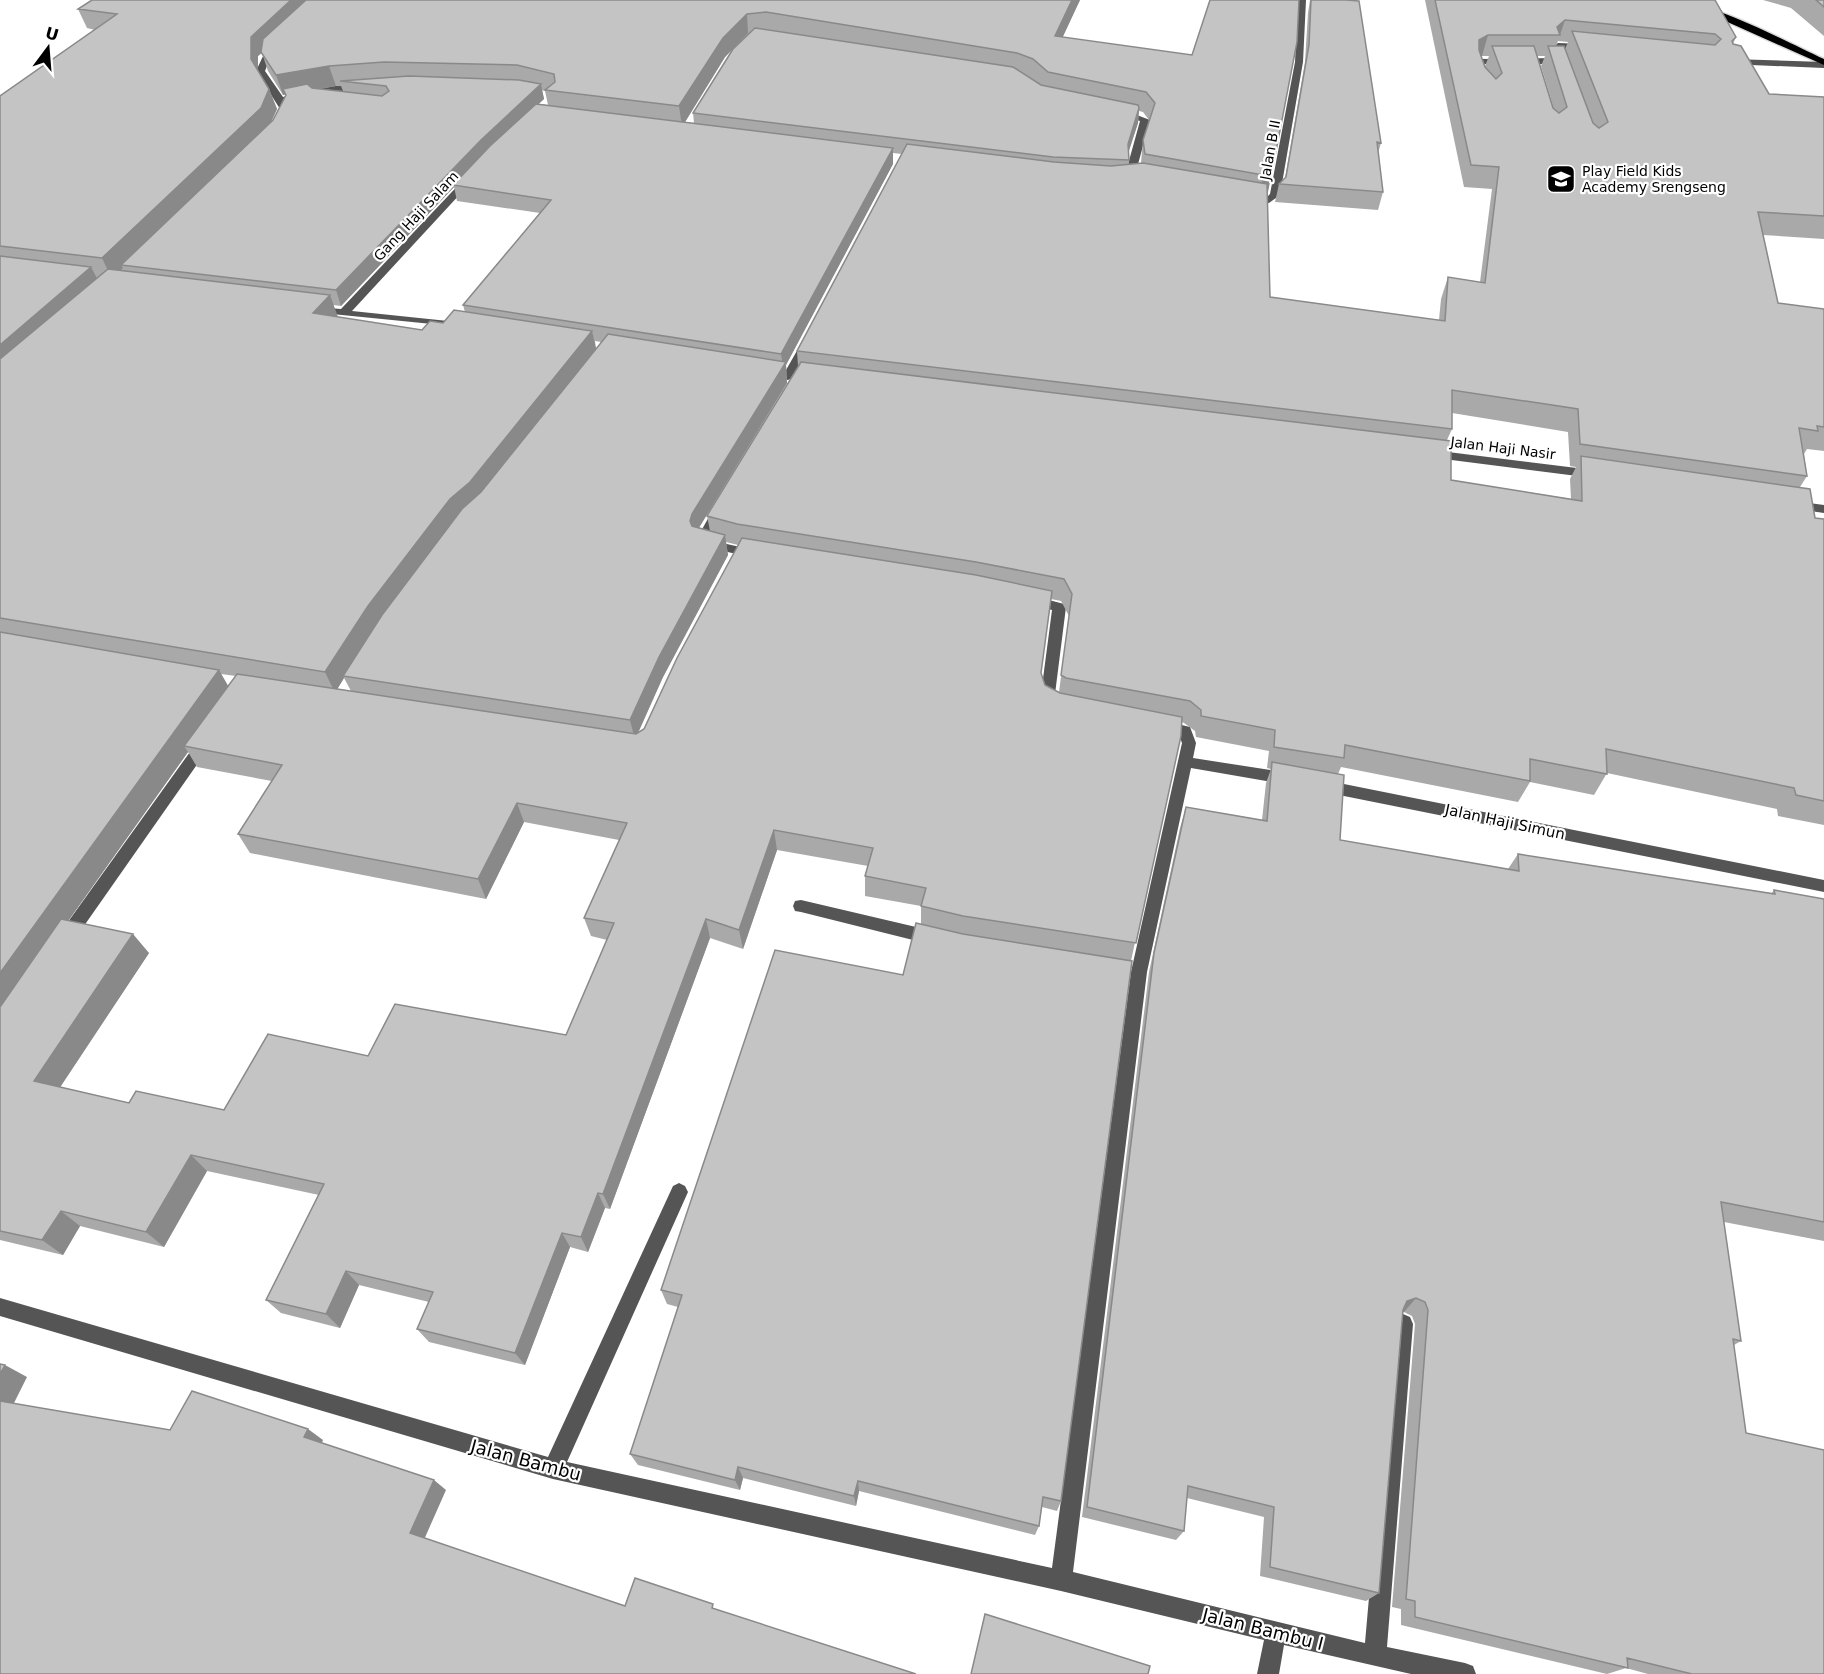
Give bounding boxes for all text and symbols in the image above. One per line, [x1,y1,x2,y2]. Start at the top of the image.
north arrow [18,18,78,78]
text: U [43,23,61,45]
street label: Jalan B II [1257,119,1283,182]
school or university icon: Play Field Kids Academy Srengseng [1545,163,1577,195]
place label: Play Field Kids Academy Srengseng [1582,163,1726,195]
street label: Gang Haji Salam [370,168,462,264]
street label: Jalan Haji Nasir [1449,433,1557,462]
street label: Jalan Haji Simun [1442,800,1567,844]
street label: Jalan Bambu [468,1435,583,1485]
street label: Jalan Bambu I [1199,1604,1326,1654]

